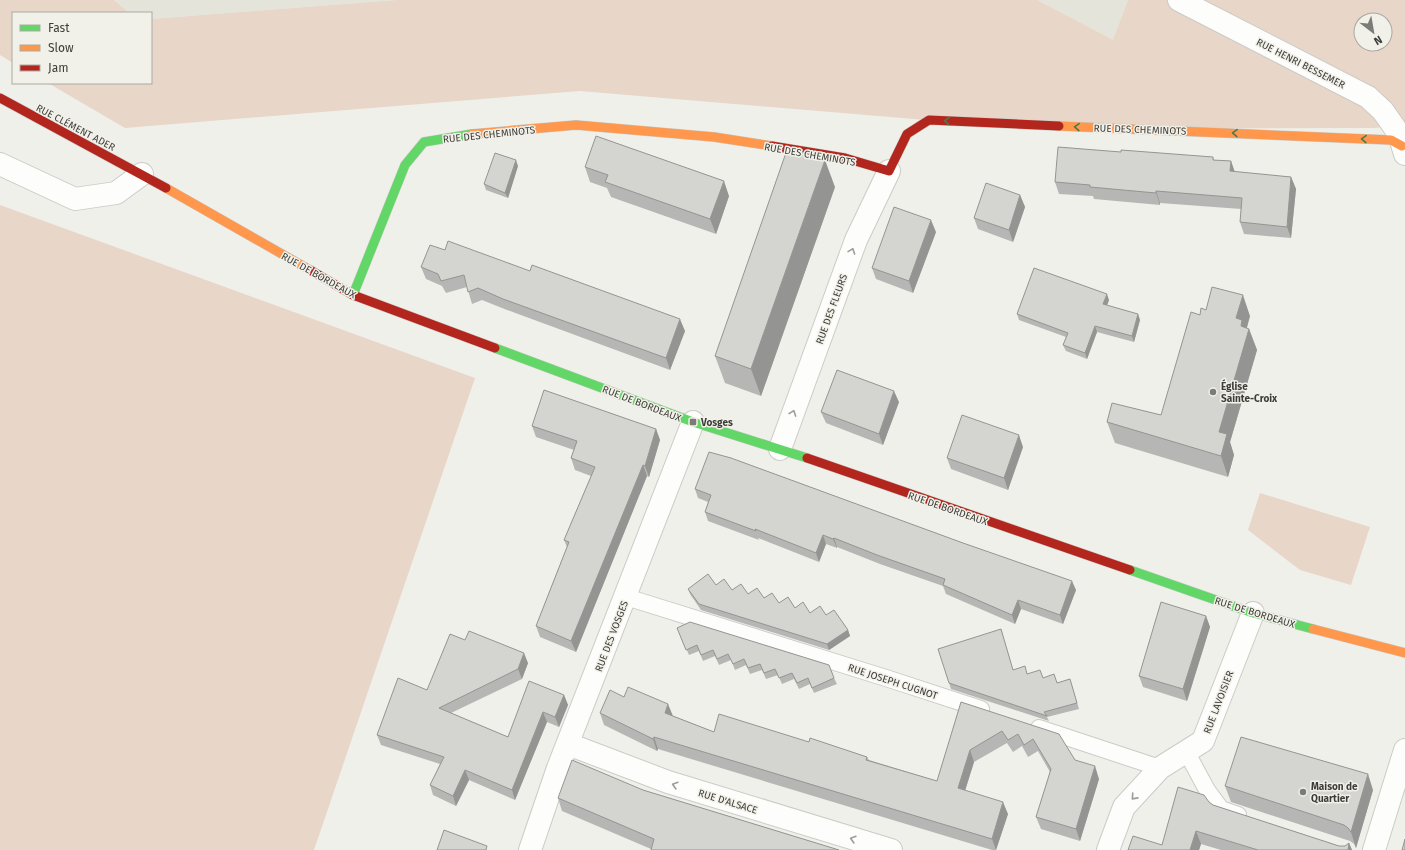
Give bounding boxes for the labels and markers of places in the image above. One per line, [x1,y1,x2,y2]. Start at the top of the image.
place label: Église Sainte-Croix [1221,379,1278,405]
marker: Église Sainte-Croix [1208,387,1218,397]
marker: Vosges [688,417,698,427]
place label: Vosges [700,417,733,429]
place label: Maison de Quartier [1311,781,1358,805]
marker: Maison de Quartier [1298,787,1308,797]

